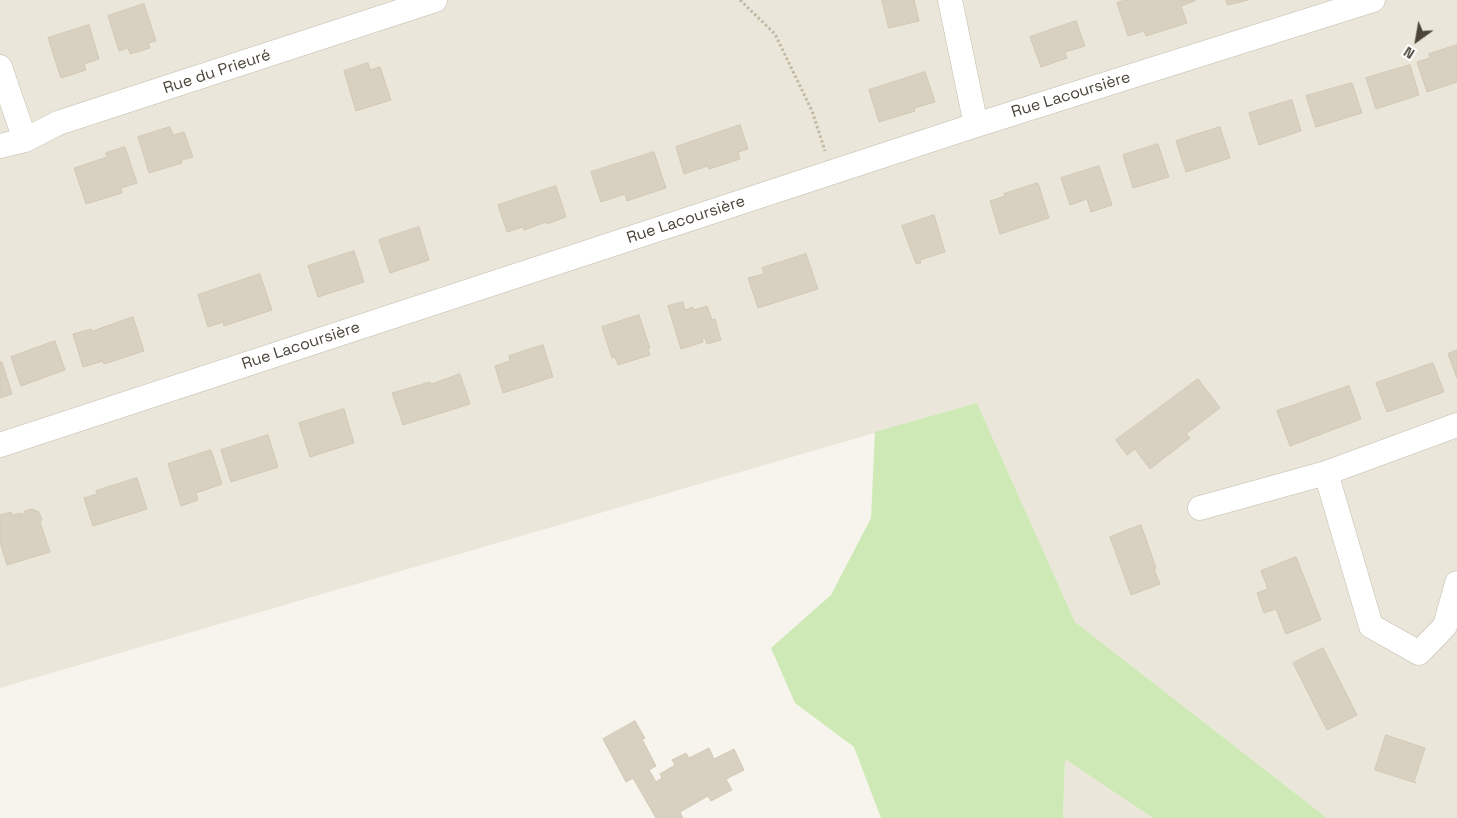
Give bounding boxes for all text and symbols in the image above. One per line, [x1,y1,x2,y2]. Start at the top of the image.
north arrow [1392,15,1442,65]
text: N [1400,43,1418,63]
street label: Rue du Prieuré [161,46,273,98]
street label: Rue Lacoursière [1009,68,1133,122]
street label: Rue Lacoursière [624,192,748,248]
street label: Rue Lacoursière [239,318,363,374]

